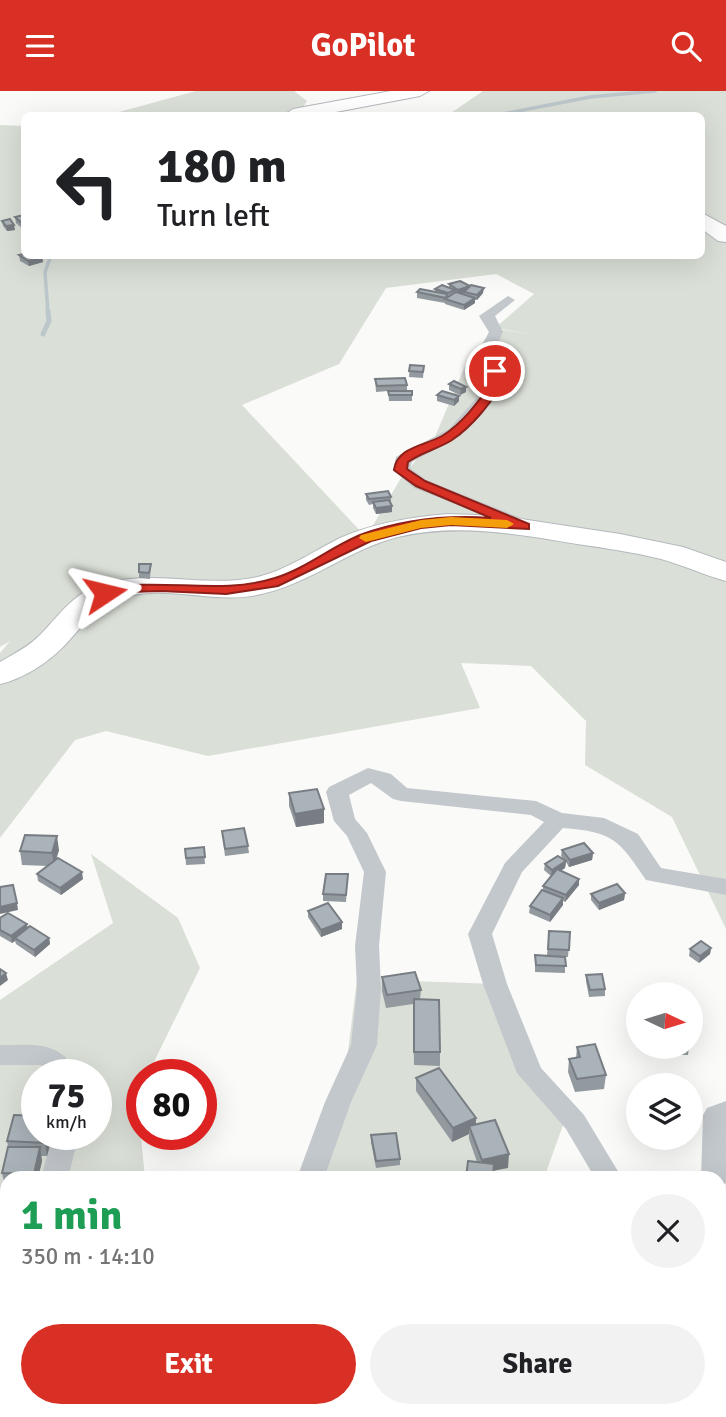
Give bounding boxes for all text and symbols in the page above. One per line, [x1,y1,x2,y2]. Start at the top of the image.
text: GoPilot [311,26,415,65]
icon: menu [21,27,59,65]
icon: search [667,27,705,65]
text: 180 m [157,136,287,196]
icon: left [42,140,133,231]
text: Turn left [157,196,270,235]
pin [465,341,525,401]
icon: arrive [476,352,514,390]
position arrow [68,556,142,630]
north arrow [626,982,704,1059]
map controls [626,982,703,1150]
speed limit sign: 80 [126,1059,217,1150]
button: layers [626,1073,703,1150]
text: 75 [48,1074,85,1117]
text: km/h [46,1111,87,1133]
text: 1 min [21,1190,122,1241]
button: close [631,1194,705,1268]
text: 350 m · 14:10 [21,1242,155,1271]
button: Exit [21,1324,356,1404]
button: Share [370,1324,705,1404]

